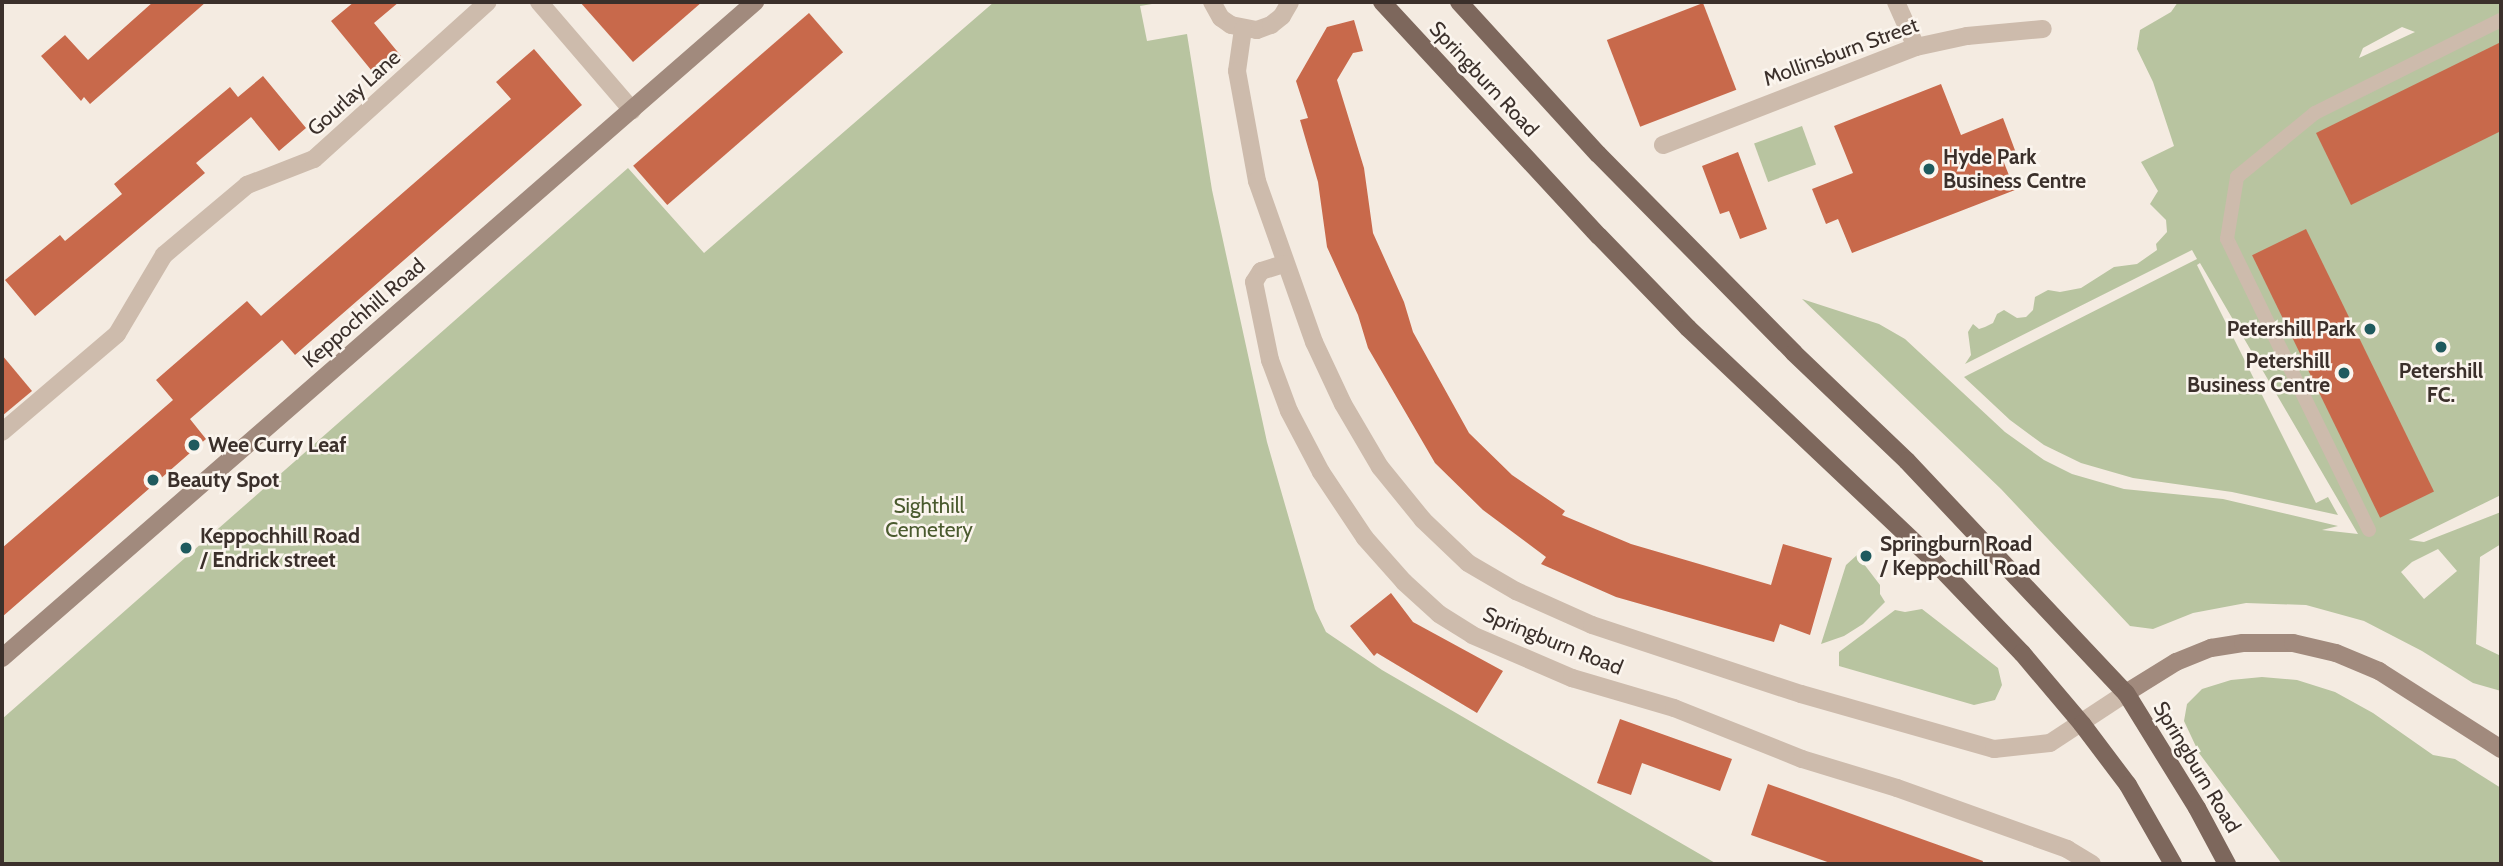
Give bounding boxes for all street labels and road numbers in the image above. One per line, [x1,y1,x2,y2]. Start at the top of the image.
street label: Mollinsburn Street [1760,12,1922,92]
street label: Springburn Road [1424,16,1544,142]
street label: Gourlay Lane [302,45,406,141]
street label: Keppochhill Road [298,253,430,373]
street label: Springburn Road [1479,602,1627,680]
street label: Springburn Road [2148,697,2246,837]

